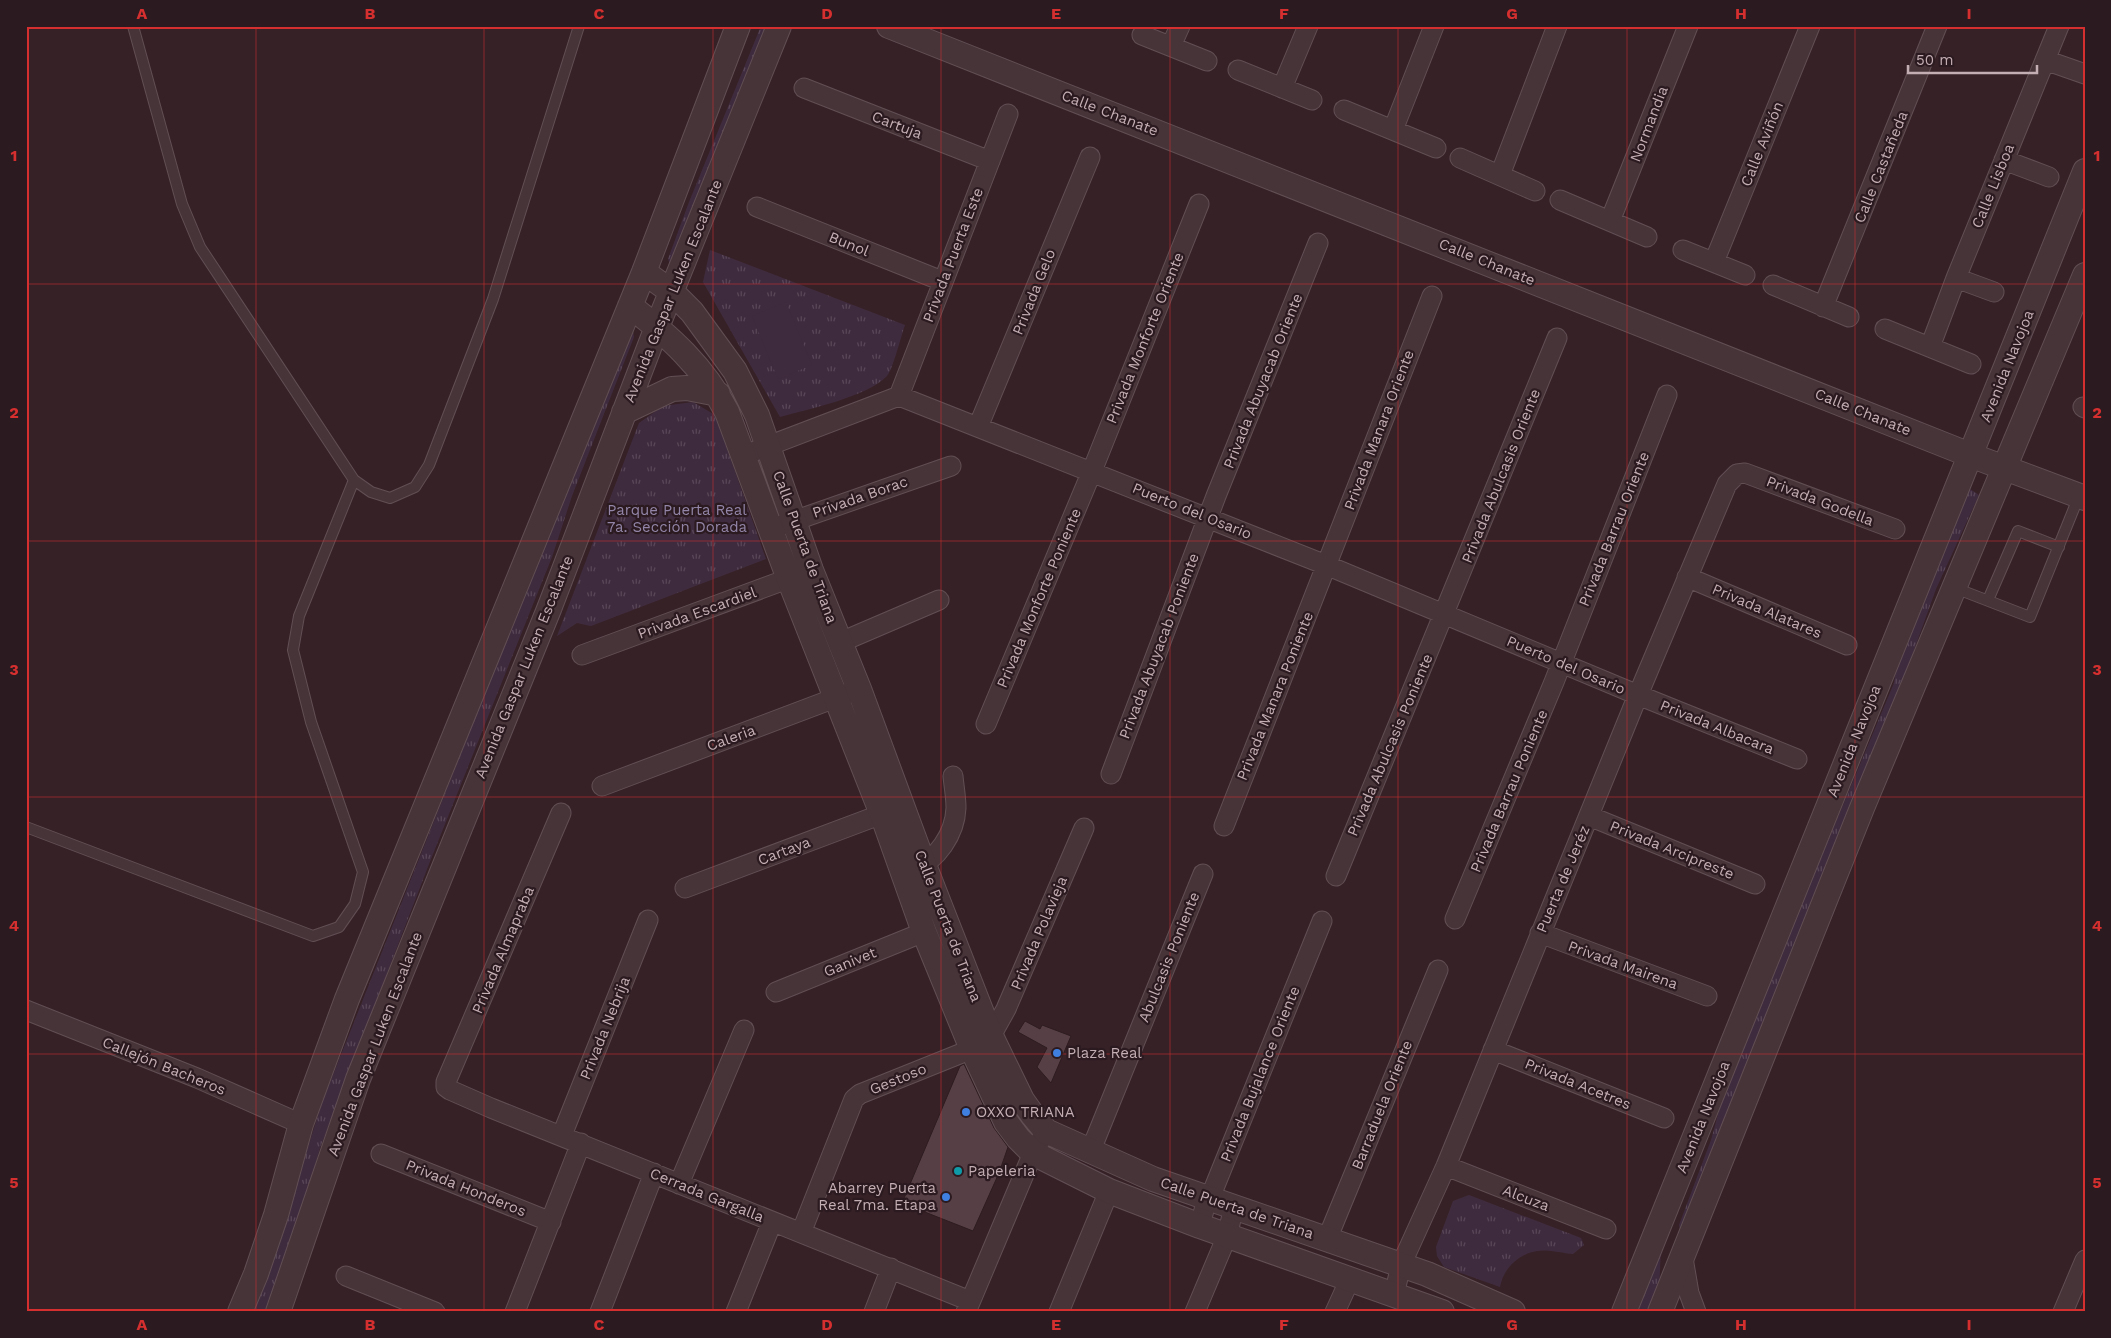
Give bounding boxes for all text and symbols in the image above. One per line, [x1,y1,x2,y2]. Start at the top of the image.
text: A [137,4,148,23]
text: B [365,4,376,23]
text: C [594,4,605,23]
text: D [821,4,833,23]
text: E [1051,4,1061,23]
text: F [1279,4,1289,23]
text: G [1506,4,1518,23]
text: H [1735,4,1747,23]
text: I [1966,4,1972,23]
scale bar [1908,42,2037,74]
text: 50 m [1916,51,1953,69]
street label: Normandia [1626,83,1672,165]
street label: Calle Chanate [1059,86,1161,140]
street label: Calle Aviñón [1737,99,1787,189]
street label: Cartuja [869,107,925,143]
street label: Calle Castañeda [1850,108,1912,226]
street label: Calle Lisboa [1968,141,2018,231]
text: 1 [11,146,17,165]
text: 1 [2094,146,2100,165]
street label: Avenida Gaspar Luken Escalante [620,177,726,405]
street label: Privada Puerta Este [919,185,987,325]
street label: Bunol [826,228,872,260]
street label: Calle Chanate [1436,235,1538,289]
street label: Privada Gelo [1009,246,1059,338]
street label: Privada Monforte Oriente [1102,250,1188,426]
street label: Privada Abuyacab Oriente [1220,291,1306,471]
street label: Avenida Navojoa [1976,307,2038,425]
street label: Privada Manara Oriente [1340,347,1418,513]
street label: Calle Chanate [1812,385,1914,439]
street label: Privada Abulcasis Oriente [1458,386,1544,566]
text: 2 [9,403,19,422]
text: 2 [2092,403,2102,422]
street label: Privada Barrau Oriente [1575,449,1653,609]
street label: Calle Puerta de Triana [769,468,841,626]
street label: Privada Borac [810,472,910,522]
street label: Privada Godella [1764,472,1877,530]
street label: Puerto del Osario [1130,479,1254,543]
park label: Parque Puerta Real 7a. Sección Dorada [607,501,748,536]
street label: Privada Monforte Poniente [993,505,1085,691]
street label: Privada Abuyacab Poniente [1115,551,1203,741]
street label: Avenida Gaspar Luken Escalante [471,553,577,781]
street label: Privada Alatares [1709,580,1825,642]
street label: Privada Escardiel [635,583,759,643]
street label: Privada Manara Poniente [1233,609,1317,783]
street label: Puerto del Osario [1504,632,1628,698]
street label: Privada Abulcasis Poniente [1343,651,1437,839]
text: 3 [9,660,19,679]
text: 3 [2092,660,2102,679]
street label: Avenida Navojoa [1823,682,1885,800]
street label: Privada Albacara [1657,696,1777,758]
street label: Privada Barrau Poniente [1466,707,1552,875]
street label: Caleria [704,721,758,755]
street label: Privada Arcipreste [1607,817,1737,883]
street label: Puerta de Jeréz [1532,823,1594,935]
street label: Cartaya [755,833,813,869]
street label: Calle Puerta de Triana [911,848,985,1005]
street label: Privada Polavieja [1007,873,1071,993]
street label: Privada Almapraba [468,883,538,1016]
street label: Abulcasis Poniente [1135,889,1203,1025]
text: 4 [9,916,19,935]
text: 4 [2092,916,2102,935]
street label: Avenida Gaspar Luken Escalante [324,929,426,1159]
street label: Privada Mairena [1566,937,1681,993]
street label: Ganivet [821,943,880,981]
street label: Privada Nebrija [576,973,634,1082]
street label: Privada Bujalance Oriente [1216,983,1304,1165]
street label: Callejón Bacheros [100,1033,228,1099]
street label: Barraduela Oriente [1348,1038,1416,1172]
place label: Plaza Real [1067,1044,1142,1062]
marker: Plaza Real [1051,1047,1063,1059]
street label: Privada Acetres [1522,1055,1634,1113]
street label: Avenida Navojoa [1672,1058,1734,1176]
street label: Gestoso [867,1059,929,1099]
place label: OXXO TRIANA [976,1103,1075,1121]
marker: OXXO TRIANA [960,1106,972,1118]
street label: Privada Honderos [403,1156,529,1220]
place label: Papeleria [968,1162,1036,1180]
street label: Cerrada Gargalla [647,1164,767,1226]
marker: Papeleria [952,1165,964,1177]
text: 5 [9,1173,19,1192]
street label: Calle Puerta de Triana [1158,1173,1317,1243]
text: 5 [2092,1173,2102,1192]
place label: Abarrey Puerta Real 7ma. Etapa [818,1179,937,1214]
street label: Alcuza [1500,1181,1552,1215]
marker: Abarrey Puerta Real 7ma. Etapa [940,1191,952,1203]
text: A [137,1315,148,1334]
text: B [365,1315,376,1334]
text: C [594,1315,605,1334]
text: D [821,1315,833,1334]
text: E [1051,1315,1061,1334]
text: F [1279,1315,1289,1334]
text: G [1506,1315,1518,1334]
text: H [1735,1315,1747,1334]
text: I [1966,1315,1972,1334]

